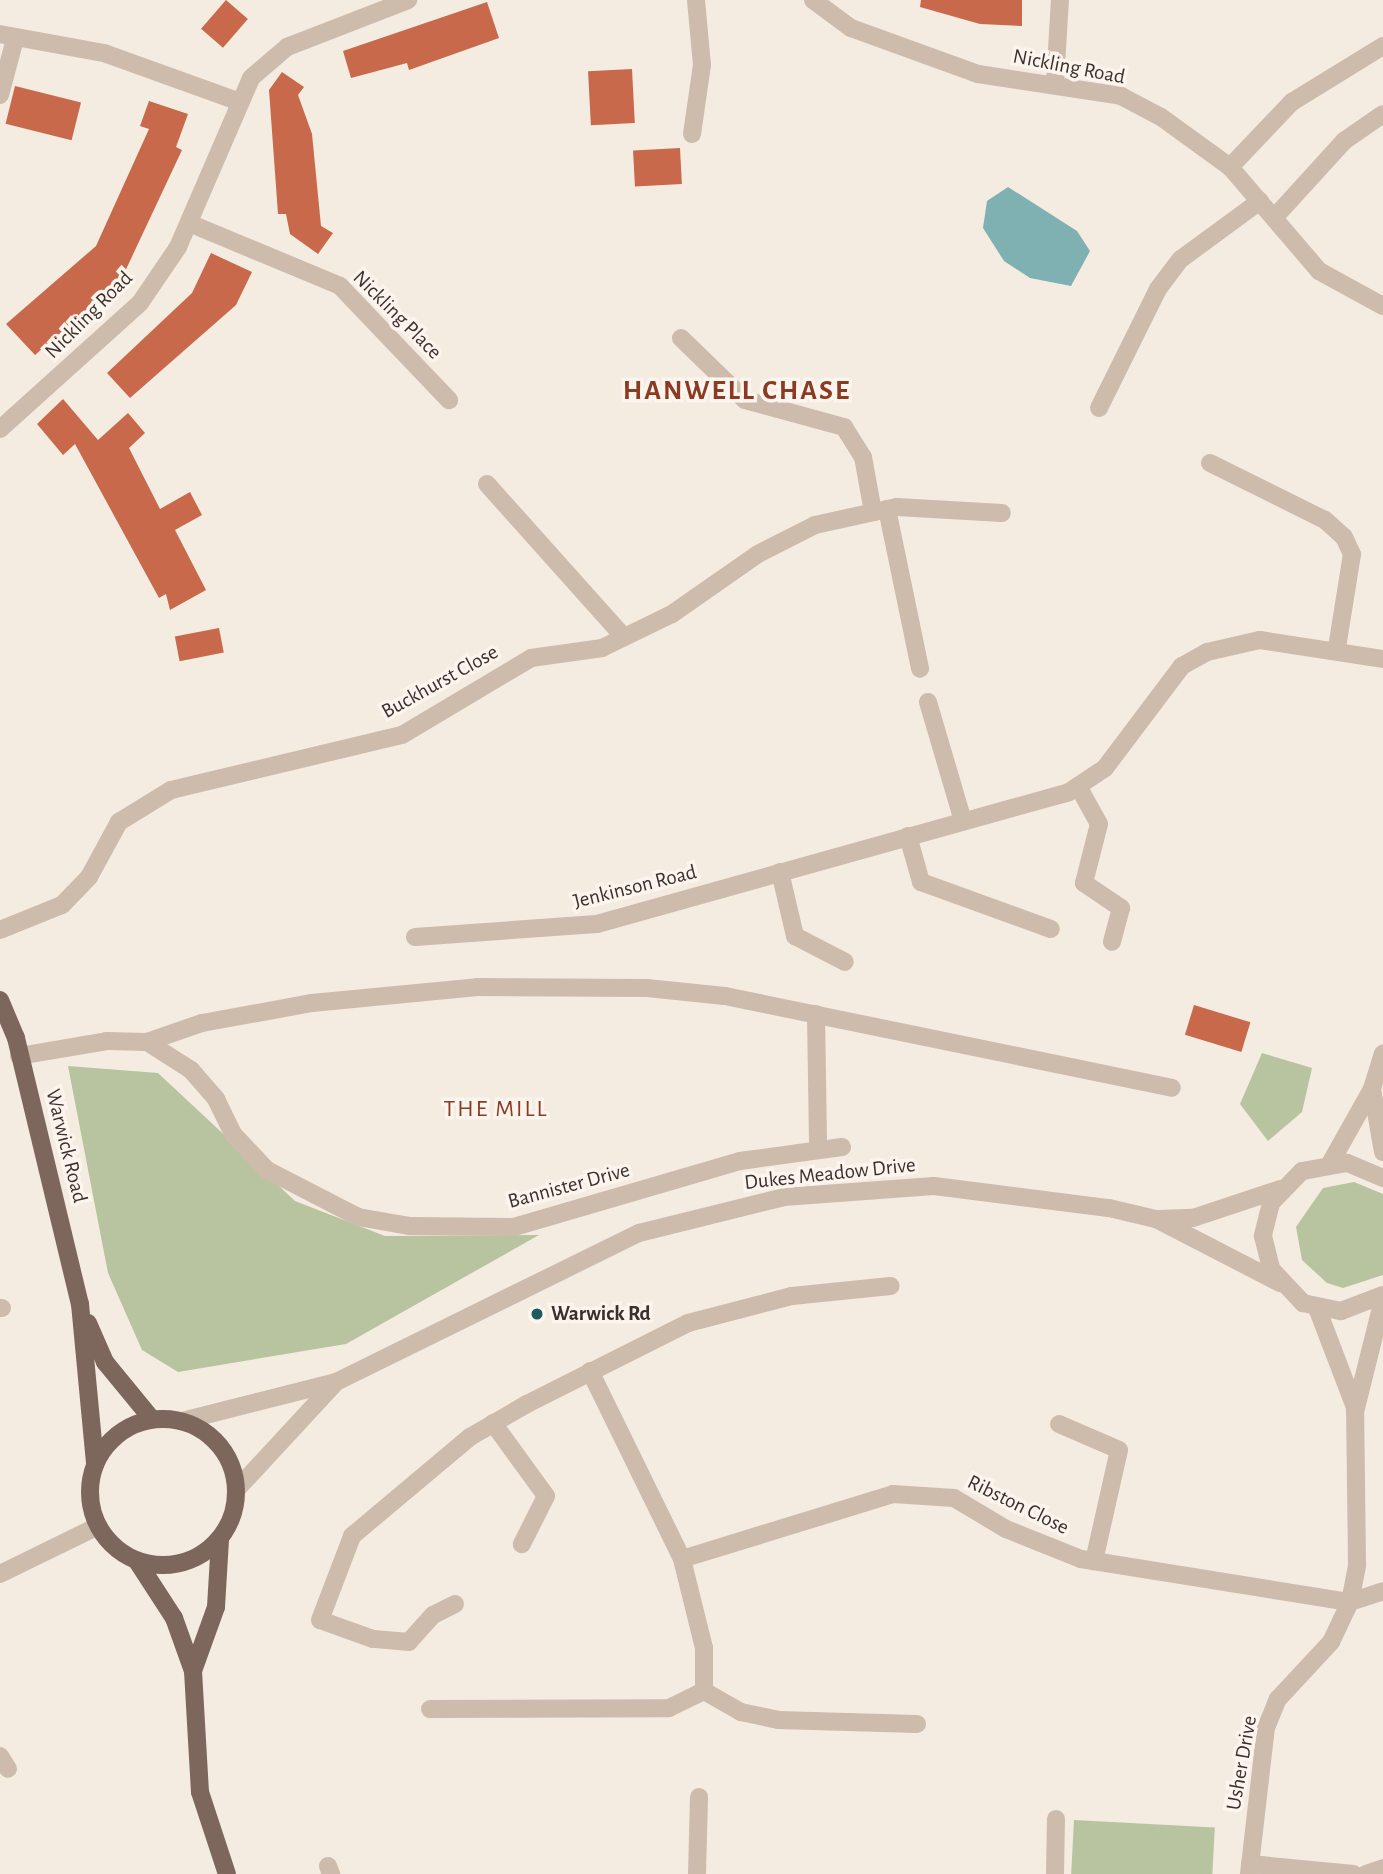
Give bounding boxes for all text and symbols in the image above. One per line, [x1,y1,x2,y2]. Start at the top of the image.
street label: Nickling Road [1011,44,1127,90]
street label: Nickling Place [347,265,447,365]
street label: Nickling Road [40,266,138,364]
district label: HANWELL CHASE [624,374,850,408]
street label: Buckhurst Close [377,640,503,724]
street label: Jenkinson Road [571,860,699,914]
street label: Warwick Road [40,1087,92,1205]
district label: THE MILL [444,1096,548,1124]
street label: Dukes Meadow Drive [743,1152,917,1196]
street label: Bannister Drive [505,1158,633,1214]
place label: Warwick Rd [551,1301,651,1327]
marker: Warwick Rd [529,1306,545,1322]
street label: Ribston Close [963,1470,1073,1540]
street label: Usher Drive [1221,1714,1263,1812]

